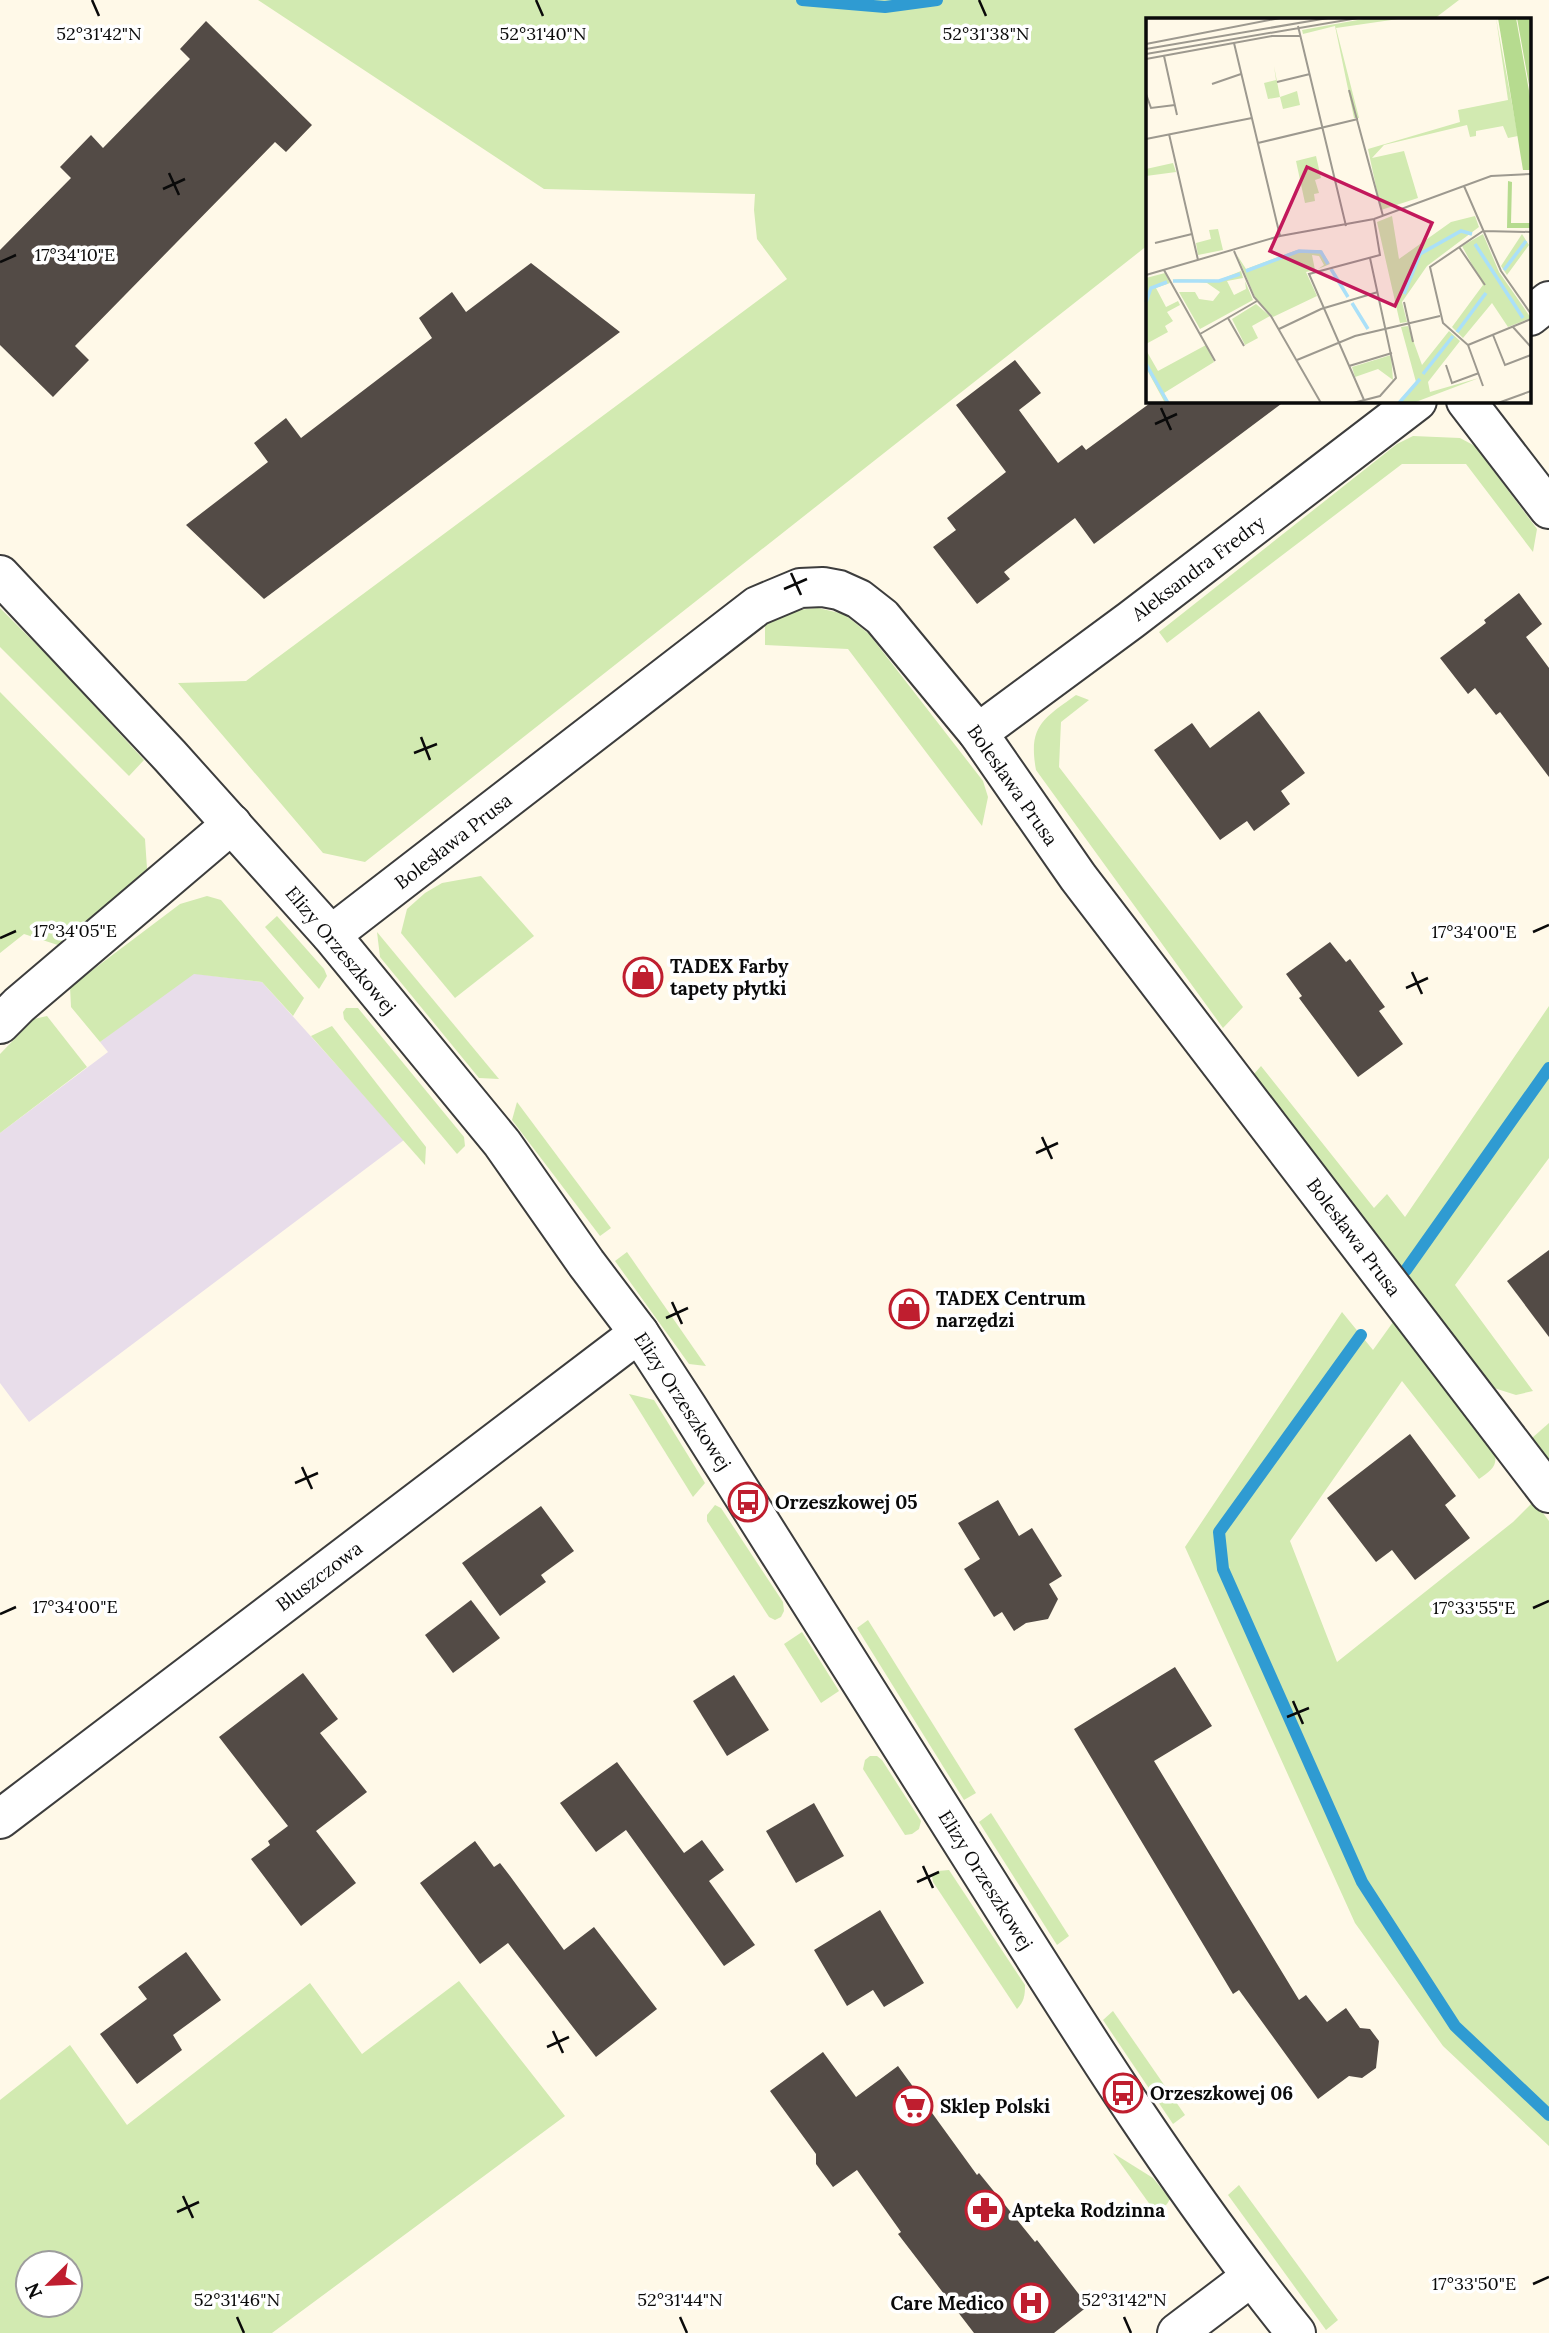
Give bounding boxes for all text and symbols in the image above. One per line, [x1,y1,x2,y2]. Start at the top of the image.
inset map [1146,18,1532,402]
text: 52°31'42"N [56,22,142,45]
text: 52°31'40"N [499,22,587,45]
text: 52°31'38"N [942,22,1030,45]
text: 17°34'10"E [35,243,115,266]
street label: Aleksandra Fredry [1126,510,1269,626]
street label: Bolesława Prusa [962,720,1064,850]
street label: Bolesława Prusa [390,788,516,894]
street label: Elizy Orzeszkowej [280,881,402,1019]
text: 17°34'05"E [33,919,117,942]
text: 17°34'00"E [1431,920,1517,943]
place label: TADEX Farby tapety płytki [670,954,789,1000]
shop icon: TADEX Farby tapety płytki [622,956,664,998]
street label: Bolesława Prusa [1302,1173,1406,1301]
place label: TADEX Centrum narzędzi [936,1286,1086,1332]
shop icon: TADEX Centrum narzędzi [888,1288,930,1330]
street label: Elizy Orzeszkowej [629,1327,737,1475]
bus stop icon: Orzeszkowej 05 [727,1481,769,1523]
place label: Orzeszkowej 05 [775,1490,918,1514]
street label: Bluszczowa [271,1536,367,1616]
text: 17°34'00"E [32,1595,118,1618]
text: 17°33'55"E [1433,1596,1515,1619]
street label: Elizy Orzeszkowej [933,1806,1039,1954]
bus stop icon: Orzeszkowej 06 [1102,2072,1144,2114]
place label: Orzeszkowej 06 [1150,2081,1293,2105]
supermarket icon: Sklep Polski [892,2085,934,2127]
place label: Sklep Polski [940,2094,1050,2118]
pharmacy icon: Apteka Rodzinna [964,2189,1006,2231]
place label: Apteka Rodzinna [1012,2198,1165,2222]
north arrow [14,2249,84,2319]
text: 17°33'50"E [1432,2272,1516,2295]
text: N [19,2279,47,2303]
hospital icon: Care Medico [1010,2282,1052,2324]
text: 52°31'46"N [194,2288,280,2311]
text: 52°31'44"N [637,2288,723,2311]
text: 52°31'42"N [1081,2288,1167,2311]
place label: Care Medico [890,2291,1004,2315]

